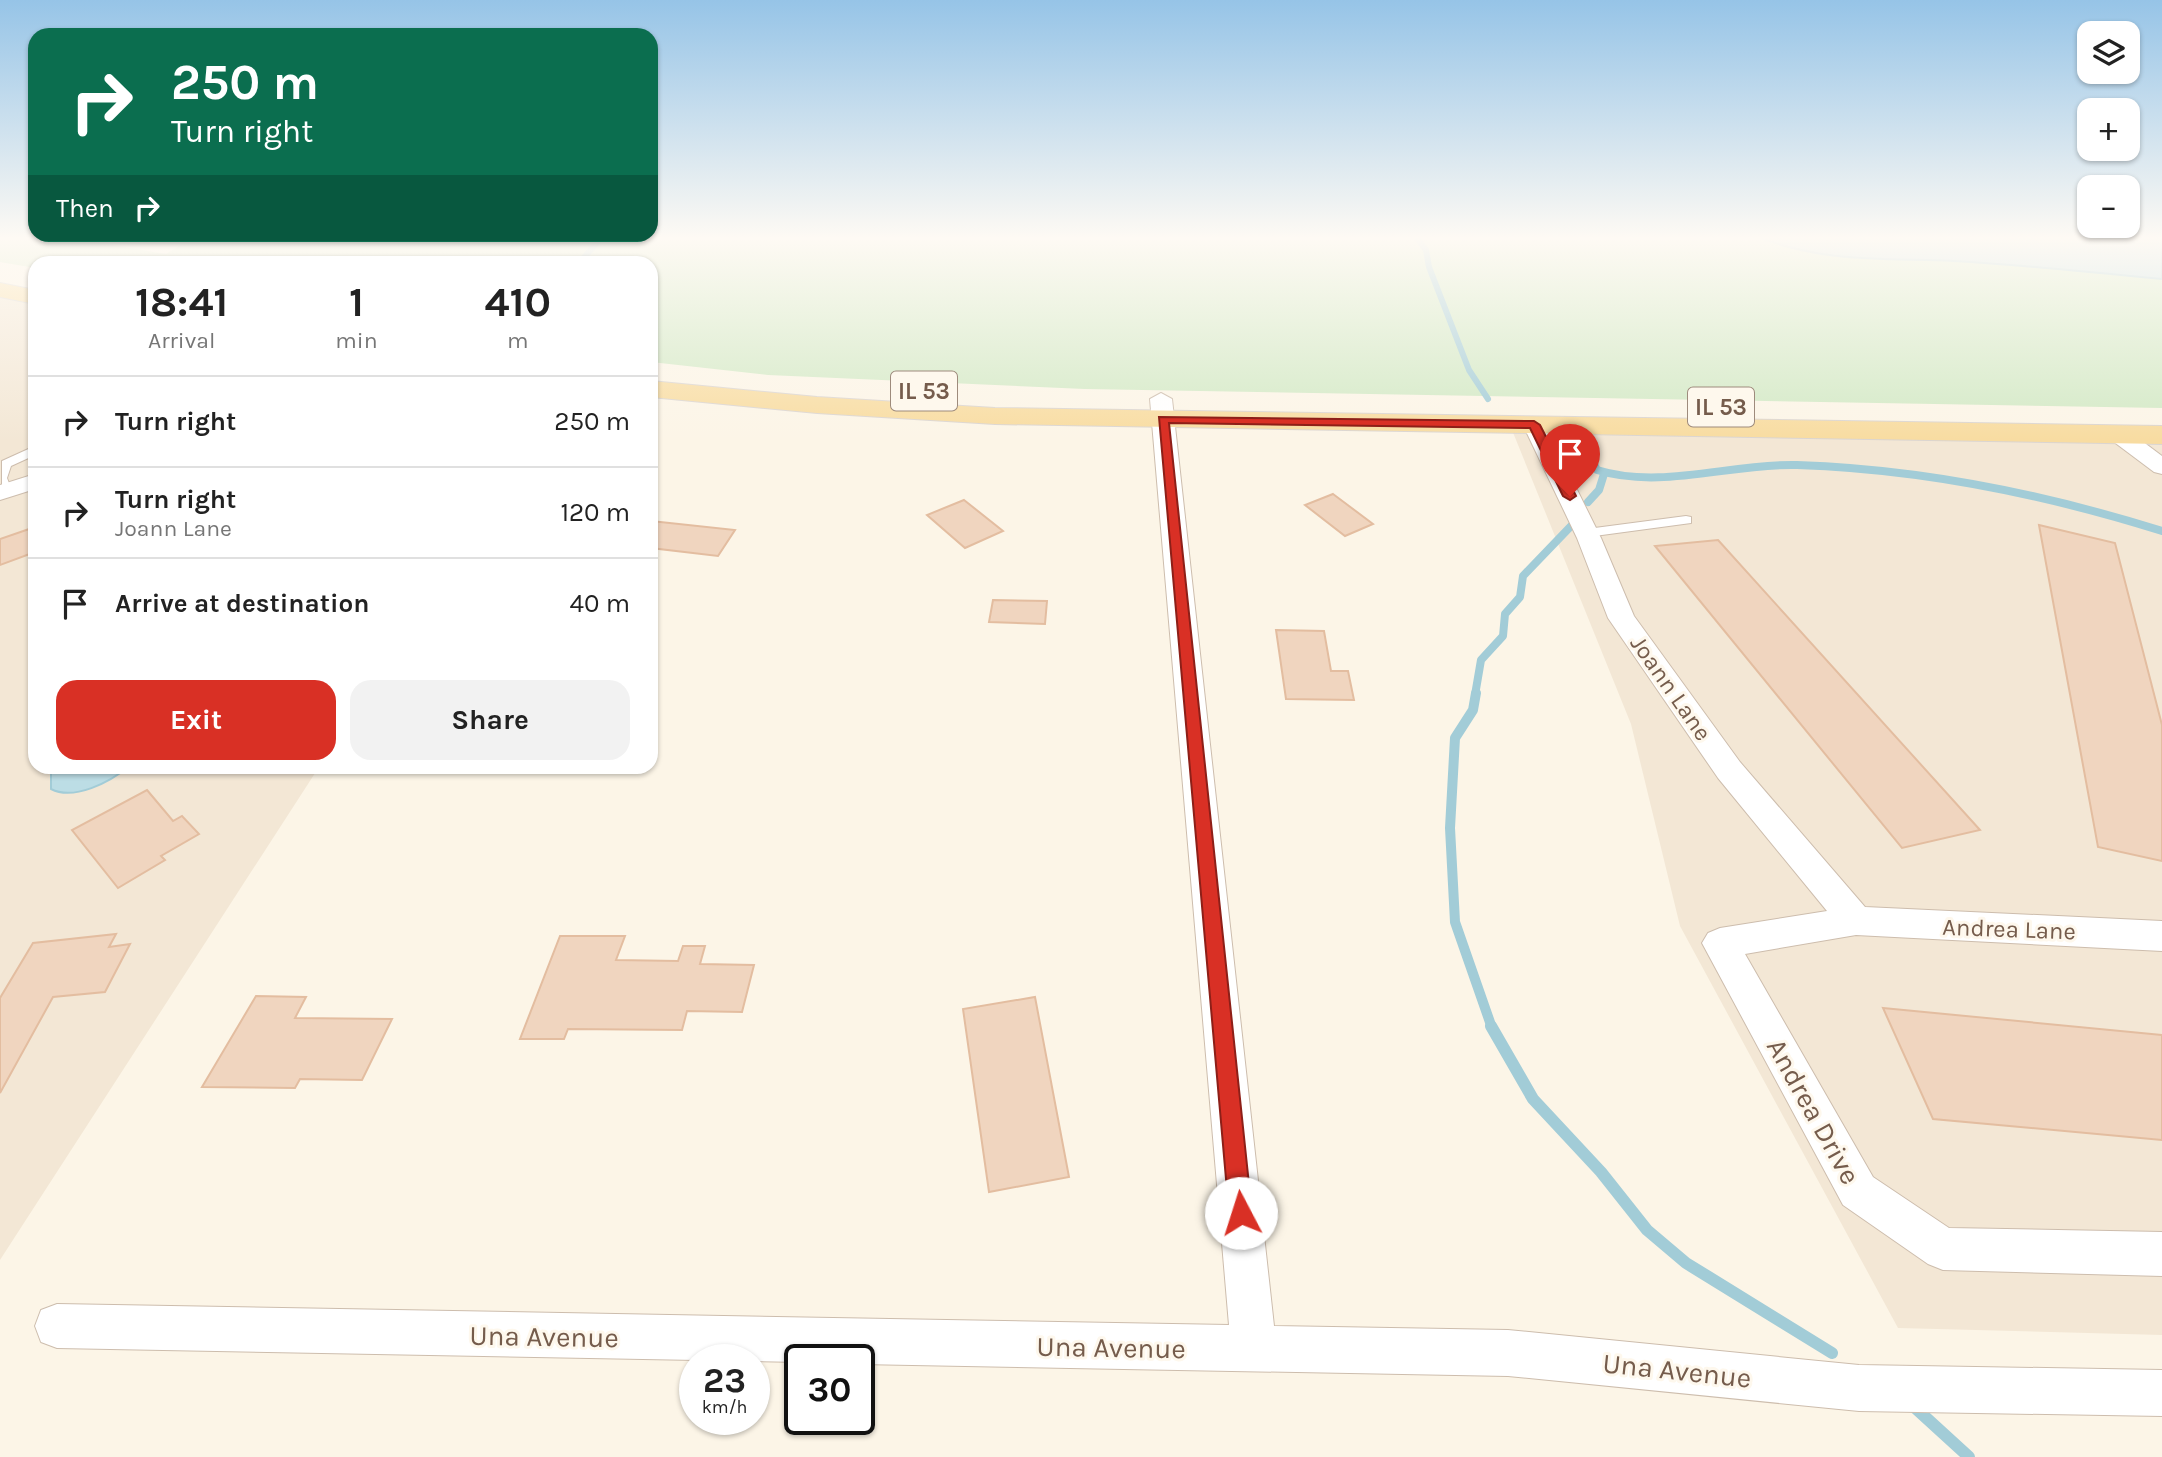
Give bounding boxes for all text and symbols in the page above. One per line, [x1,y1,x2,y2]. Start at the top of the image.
map controls [2077,21,2140,238]
button: layers [2077,21,2140,84]
text: 250 m [171,54,319,111]
icon: right [56,56,147,147]
button: + [2077,98,2140,161]
text: Turn right [171,113,313,150]
button: − [2077,175,2140,238]
icon: right [128,189,166,227]
text: Then [56,193,114,224]
text: 18:41 [135,277,228,327]
text: 1 [349,277,364,327]
text: 410 [485,277,551,327]
text: Arrival [148,327,215,354]
text: min [335,327,378,354]
text: m [507,327,529,354]
road number: IL 53 [891,372,957,410]
road number: IL 53 [1688,388,1754,426]
icon: right [56,403,94,441]
text: Turn right [115,406,236,437]
text: 250 m [554,406,630,437]
pin [1540,424,1600,496]
icon: arrive [1551,435,1589,473]
text: Turn right [115,484,236,515]
icon: right [56,494,94,532]
text: 120 m [560,497,630,528]
text: Joann Lane [115,515,232,542]
icon: arrive [56,585,94,623]
text: Arrive at destination [115,588,369,619]
text: 40 m [570,588,630,619]
street label: Joann Lane [1625,630,1717,746]
button: Exit [56,680,336,760]
button: Share [350,680,630,760]
street label: Andrea Lane [1942,913,2076,945]
street label: Andrea Drive [1760,1033,1867,1190]
position arrow [1204,1176,1278,1250]
street label: Una Avenue [469,1319,619,1354]
street label: Una Avenue [1036,1330,1186,1365]
speed limit sign: 30 [784,1344,875,1435]
street label: Una Avenue [1601,1346,1753,1395]
text: 23 [703,1360,746,1401]
text: km/h [702,1396,747,1418]

